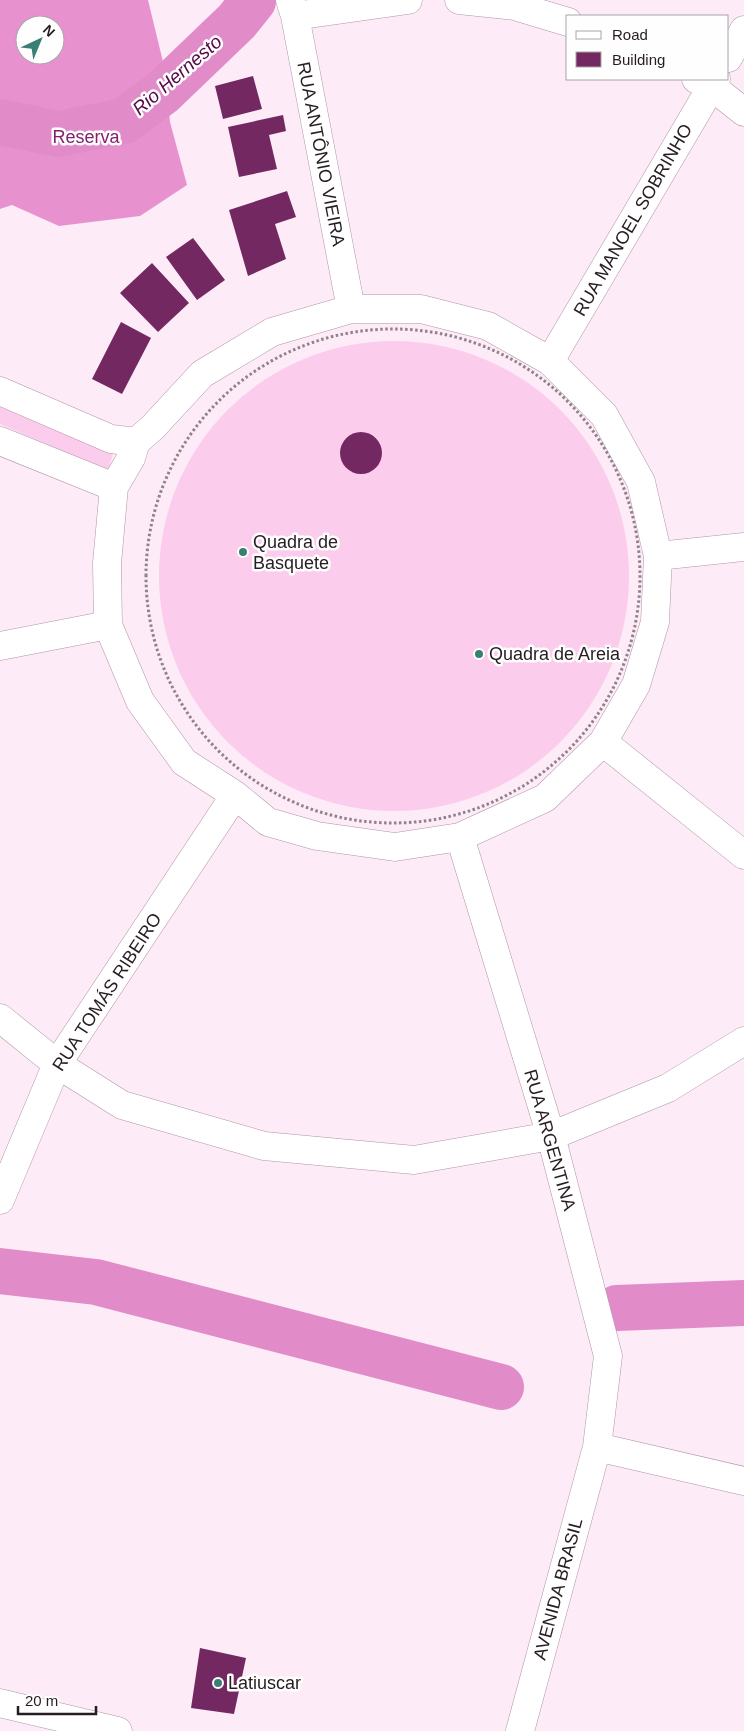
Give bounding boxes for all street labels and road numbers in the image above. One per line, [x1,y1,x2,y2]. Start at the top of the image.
street label: RUA ANTÔNIO VIEIRA [293,60,350,248]
street label: RUA MANOEL SOBRINHO [570,120,696,320]
street label: RUA TOMÁS RIBEIRO [48,909,166,1075]
street label: RUA ARGENTINA [520,1067,580,1213]
street label: AVENIDA BRASIL [529,1516,587,1662]

